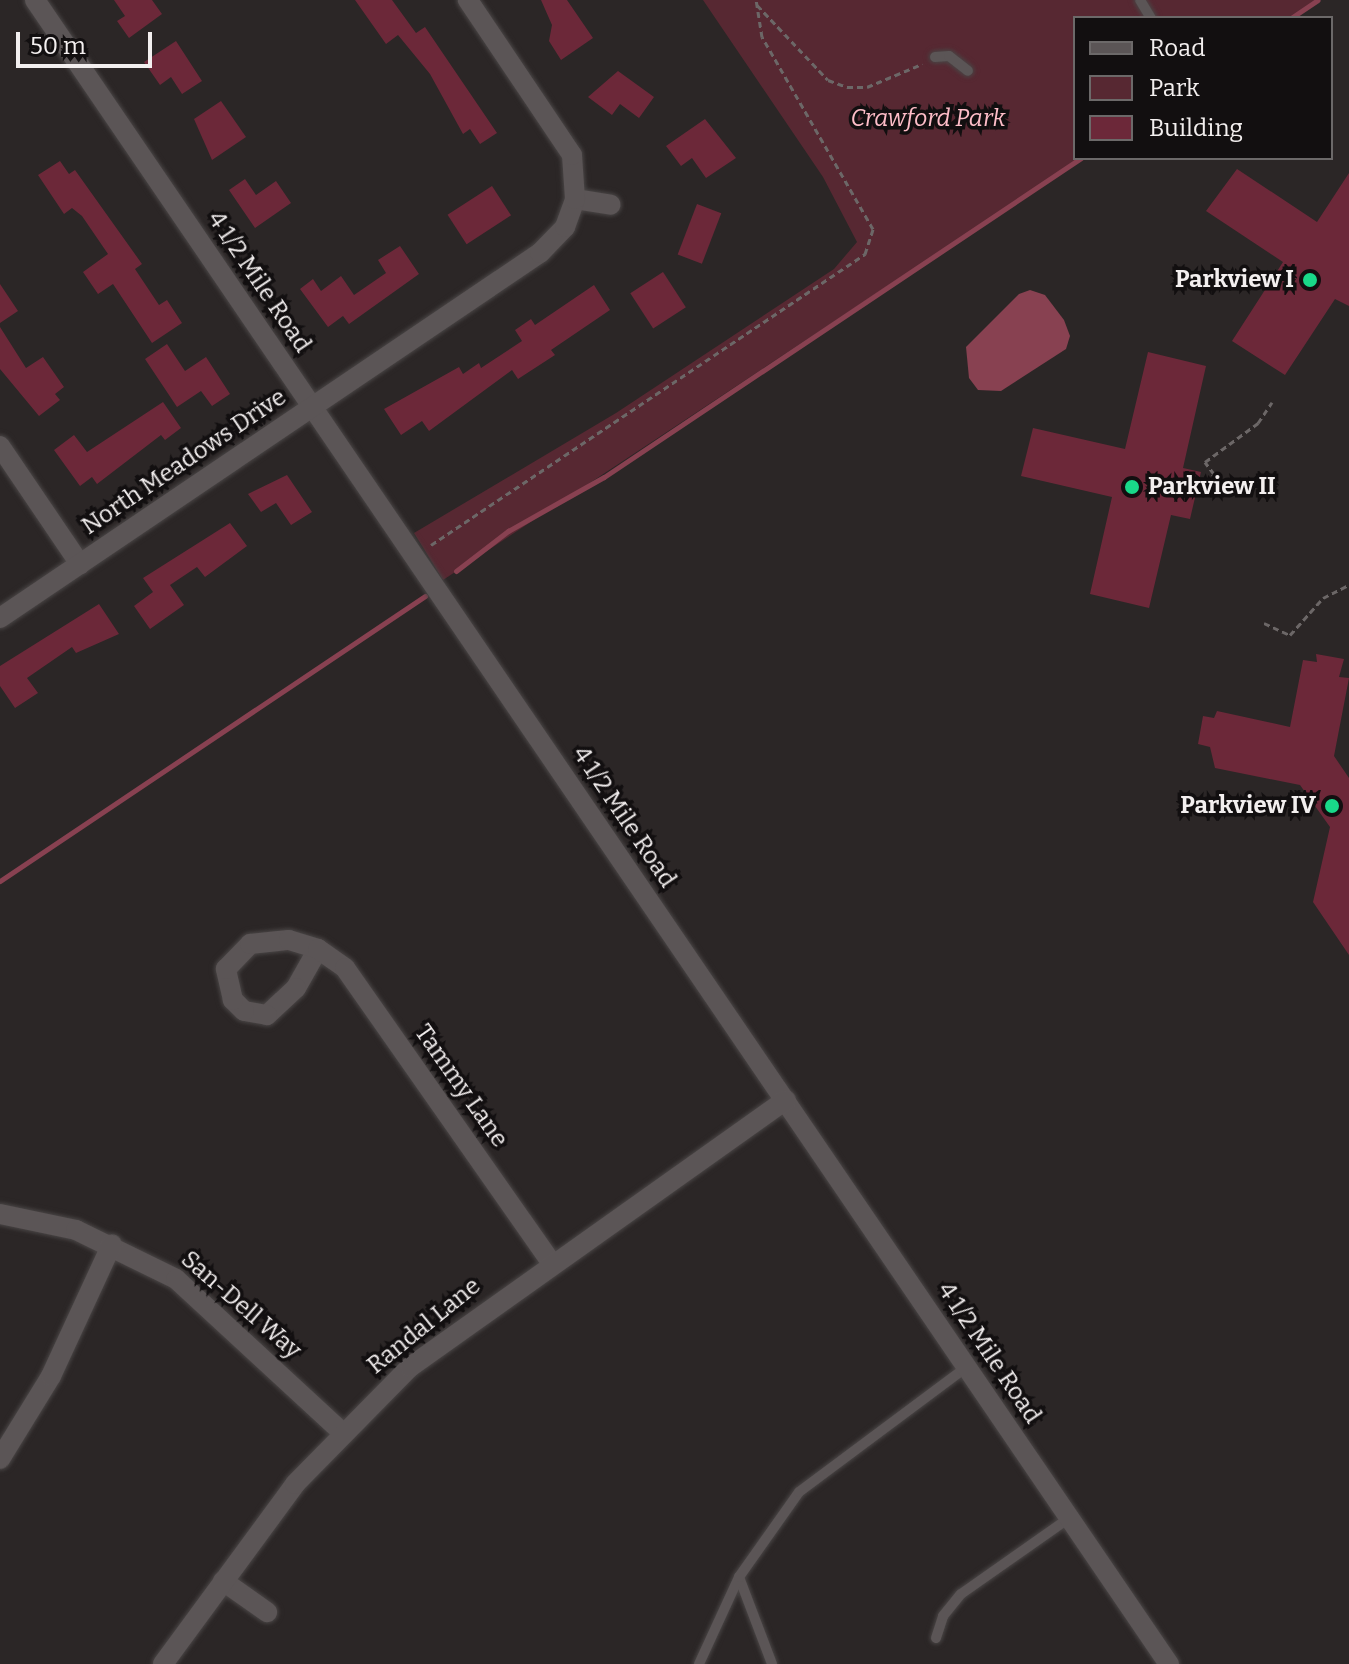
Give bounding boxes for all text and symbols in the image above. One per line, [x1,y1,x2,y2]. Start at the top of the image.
scale bar [20,16,156,66]
legend [1073,16,1333,160]
text: 50 m [30,32,86,60]
text: Road [1149,34,1205,62]
text: Park [1149,74,1200,102]
park label: Crawford Park [851,105,1005,133]
text: Building [1149,114,1243,142]
street label: 4 1/2 Mile Road [201,206,317,358]
place label: Parkview I [1175,266,1294,294]
marker: Parkview I [1301,271,1319,289]
street label: North Meadows Drive [76,383,292,541]
place label: Parkview II [1148,473,1276,501]
marker: Parkview II [1123,478,1141,496]
street label: 4 1/2 Mile Road [566,741,682,893]
place label: Parkview IV [1180,792,1316,820]
marker: Parkview IV [1323,797,1341,815]
street label: Tammy Lane [408,1019,514,1153]
street label: San-Dell Way [175,1245,307,1365]
street label: Randal Lane [362,1272,486,1380]
street label: 4 1/2 Mile Road [931,1277,1047,1429]

